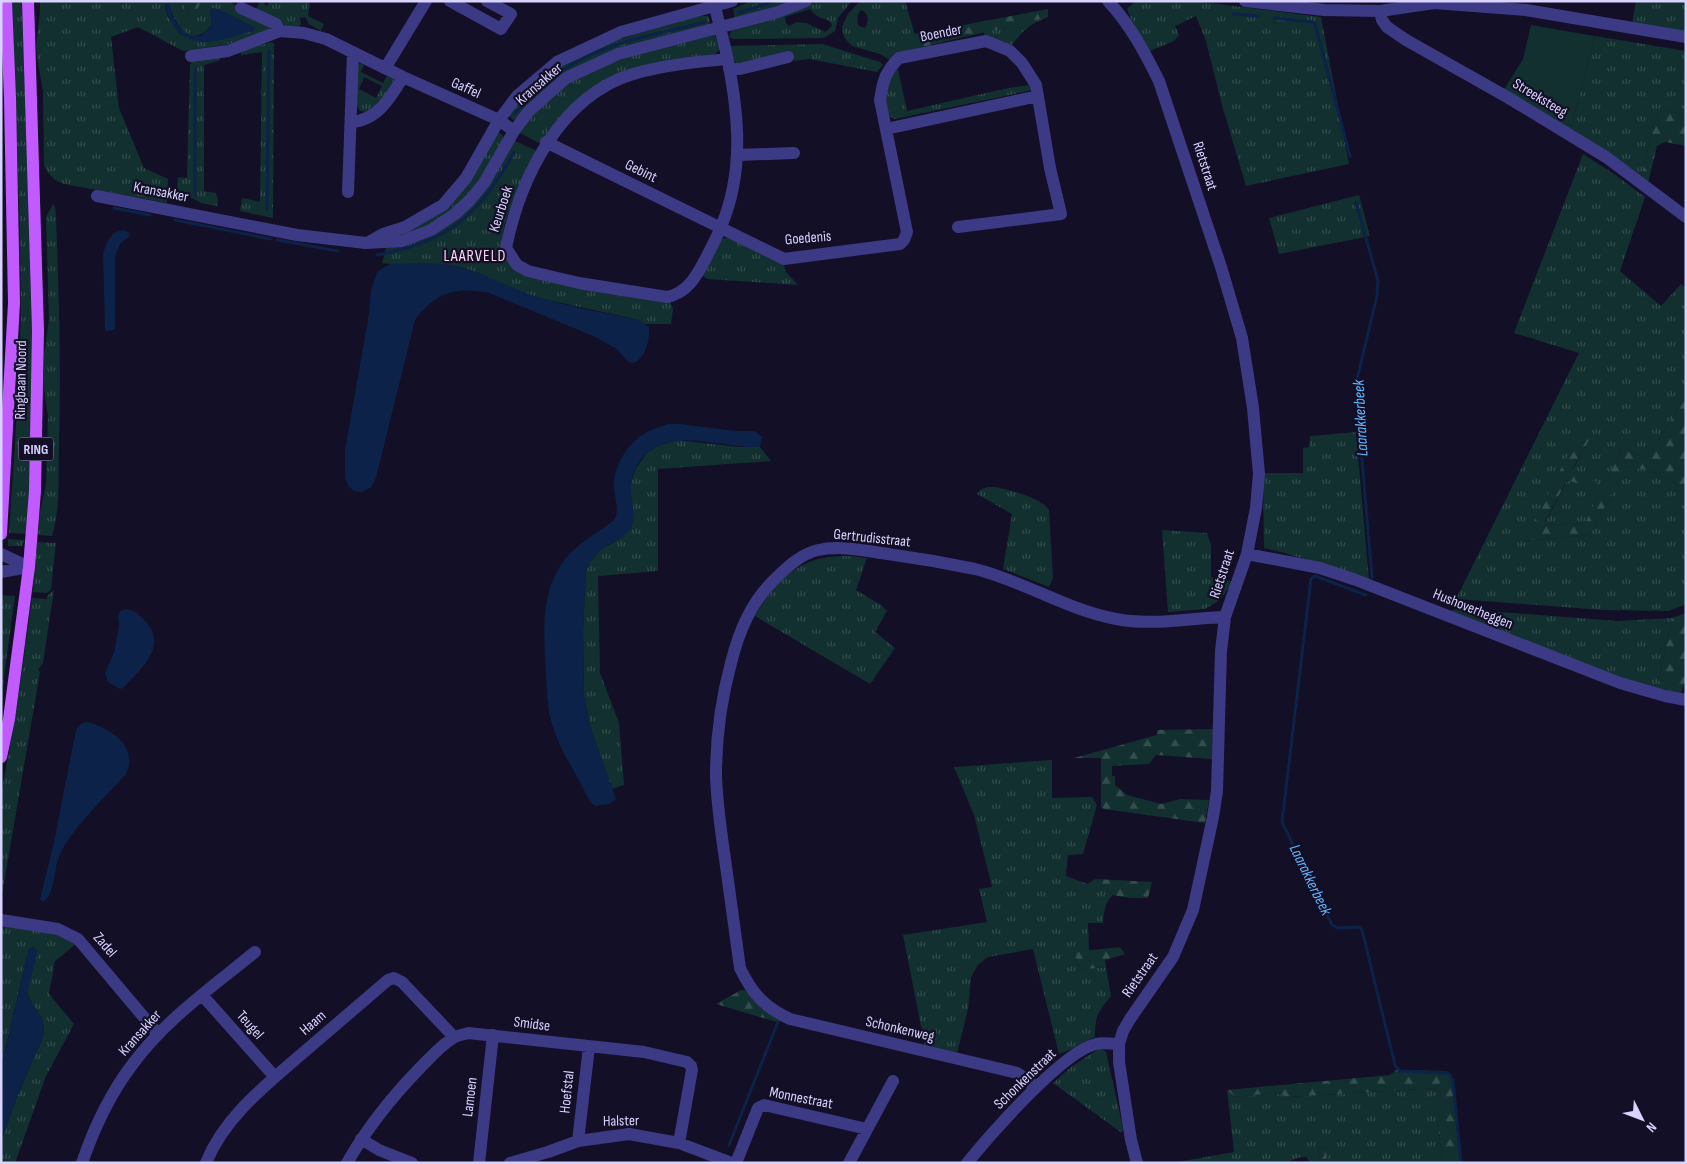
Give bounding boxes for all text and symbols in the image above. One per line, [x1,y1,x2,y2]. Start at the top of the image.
street label: Boender [919,20,964,46]
street label: Kransakker [512,58,567,109]
street label: Gaffel [448,73,484,103]
street label: Streeksteeg [1509,74,1571,122]
street label: Rietstraat [1188,139,1222,193]
street label: Gebint [622,155,661,187]
street label: Kransakker [132,177,191,207]
street label: Keurboek [485,183,517,234]
street label: Goedenis [784,227,832,249]
district label: LAARVELD [444,247,506,266]
street label: Ringbaan Noord [11,340,31,420]
water label: Laarakkerbeek [1349,378,1372,457]
road number: RING [18,438,54,460]
street label: Gertrudisstraat [832,524,912,552]
street label: Rietstraat [1205,547,1239,601]
street label: Hushoverheggen [1430,584,1516,634]
water label: Laarakkerbeek [1285,841,1336,920]
street label: Zadel [89,929,121,961]
street label: Rietstraat [1118,949,1162,1001]
street label: Kransakker [114,1005,166,1060]
street label: Haam [296,1006,330,1040]
street label: Teugel [232,1007,268,1043]
street label: Smidse [513,1012,551,1036]
street label: Schonkenweg [864,1012,936,1046]
street label: Schonkenstraat [990,1044,1061,1113]
street label: Hoefstal [555,1070,579,1114]
street label: Lamoen [458,1076,482,1118]
street label: Monnestraat [768,1083,835,1114]
north arrow [1617,1094,1667,1144]
street label: Halster [603,1111,640,1131]
text: N [1642,1119,1660,1136]

